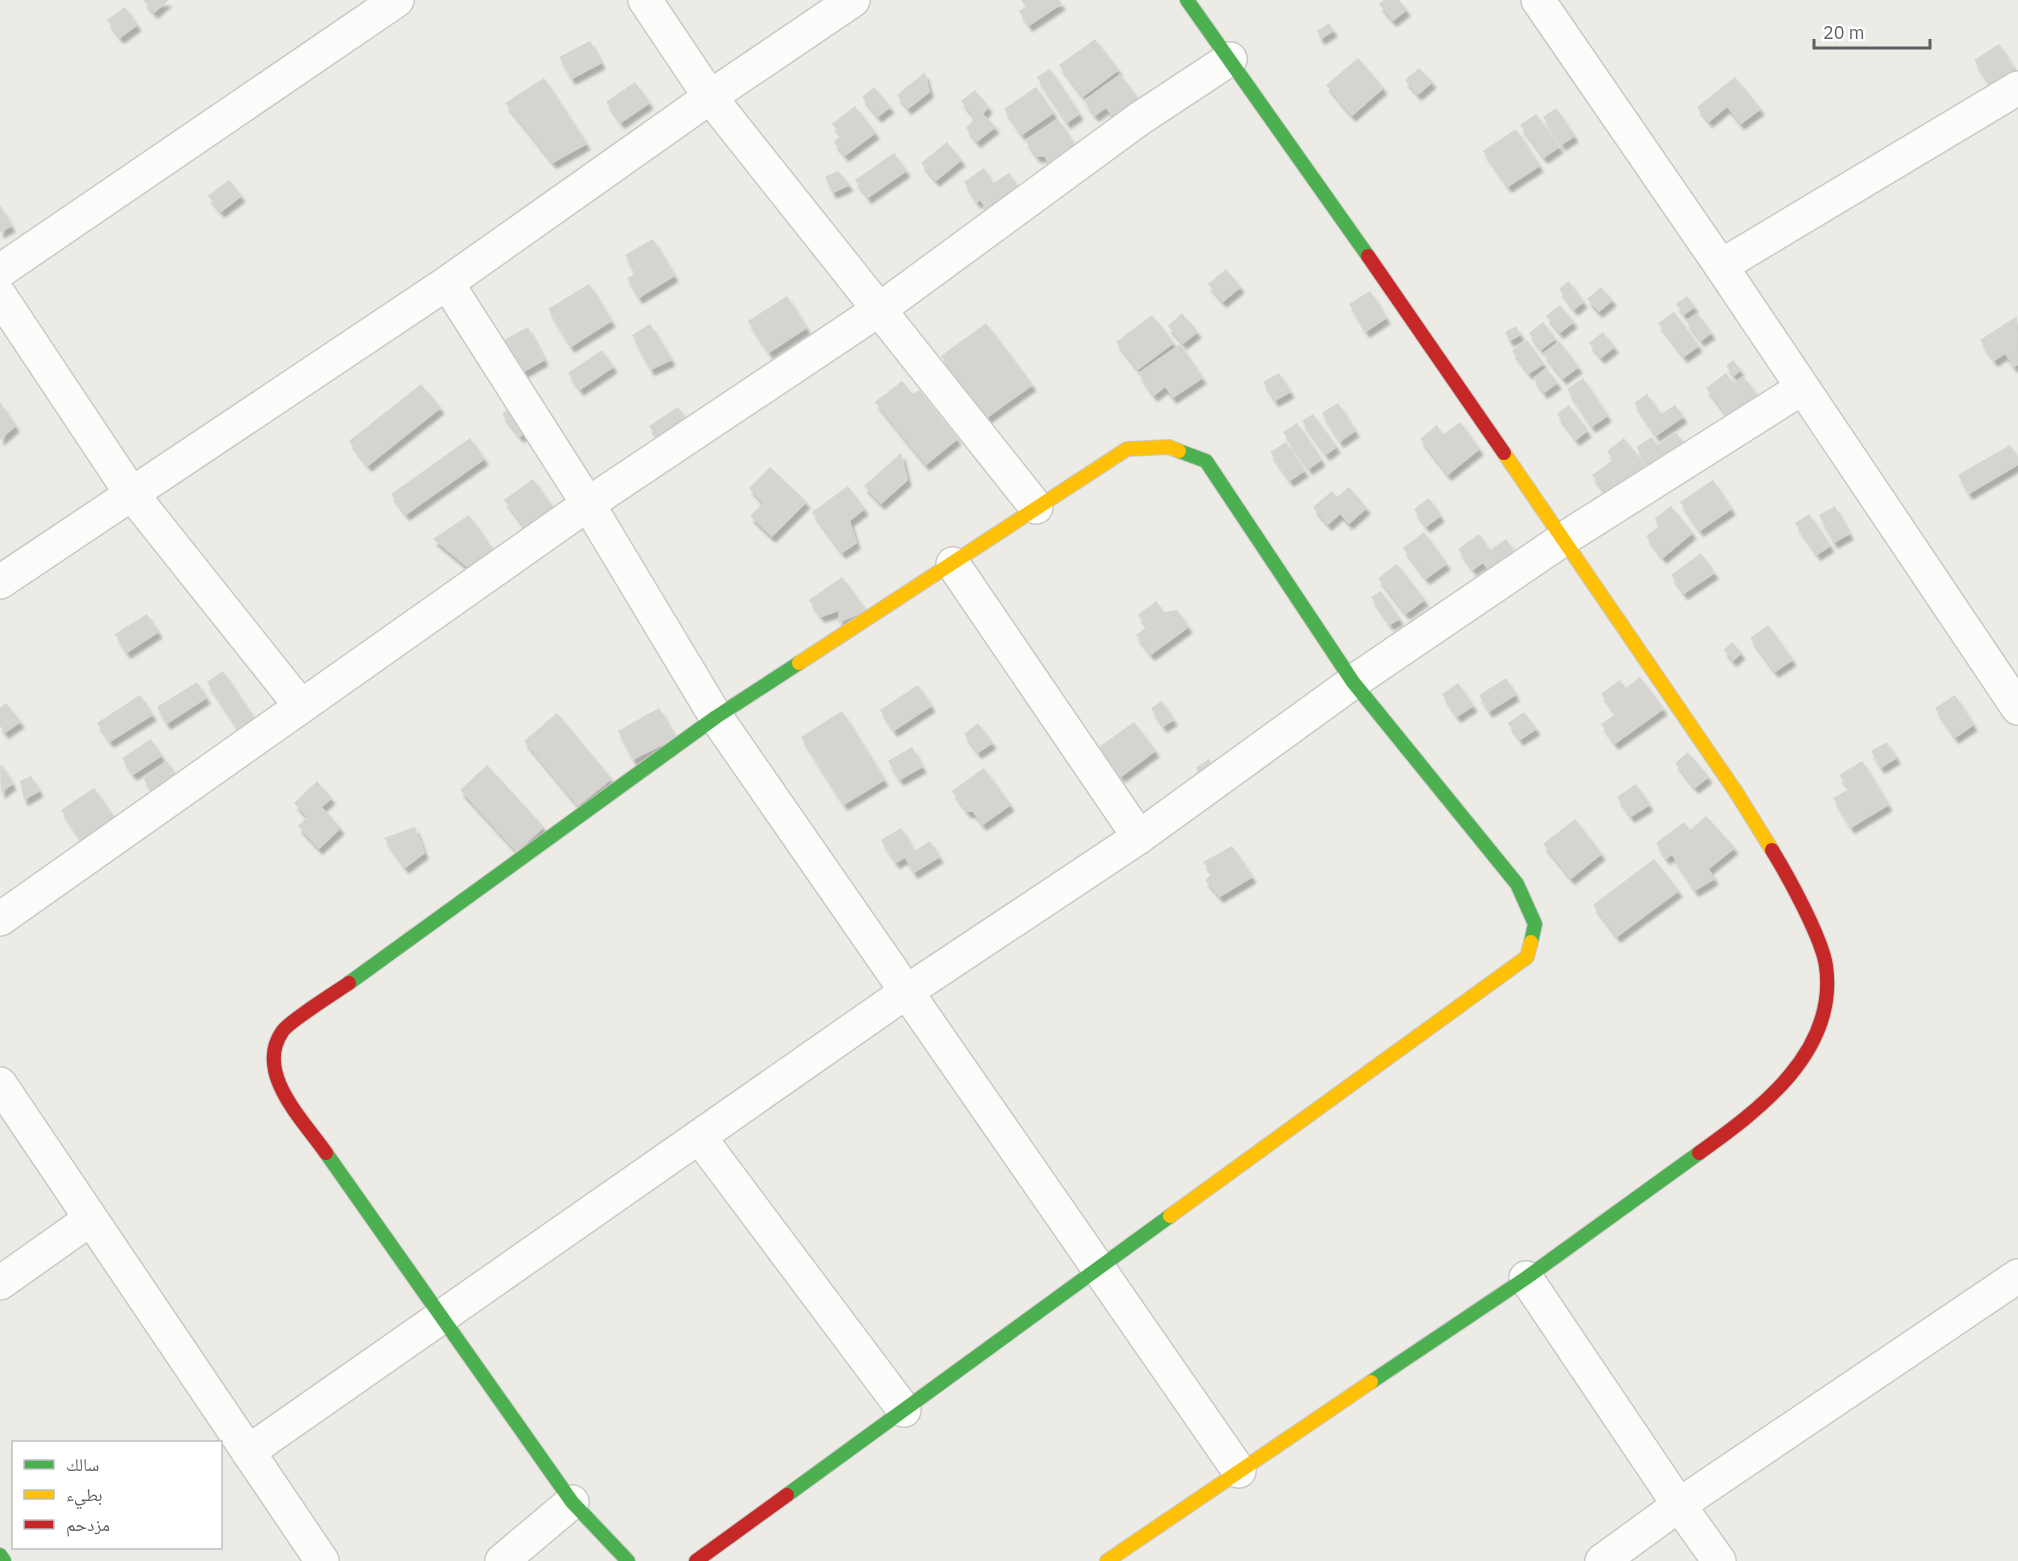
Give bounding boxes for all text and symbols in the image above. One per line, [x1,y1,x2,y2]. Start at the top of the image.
scale bar [1814,12,1930,50]
text: 20 m [1823,21,1865,44]
legend [12,1441,222,1549]
text: سالك [66,1453,99,1476]
text: بطيء [66,1483,103,1510]
text: مزدحم [66,1513,110,1537]

